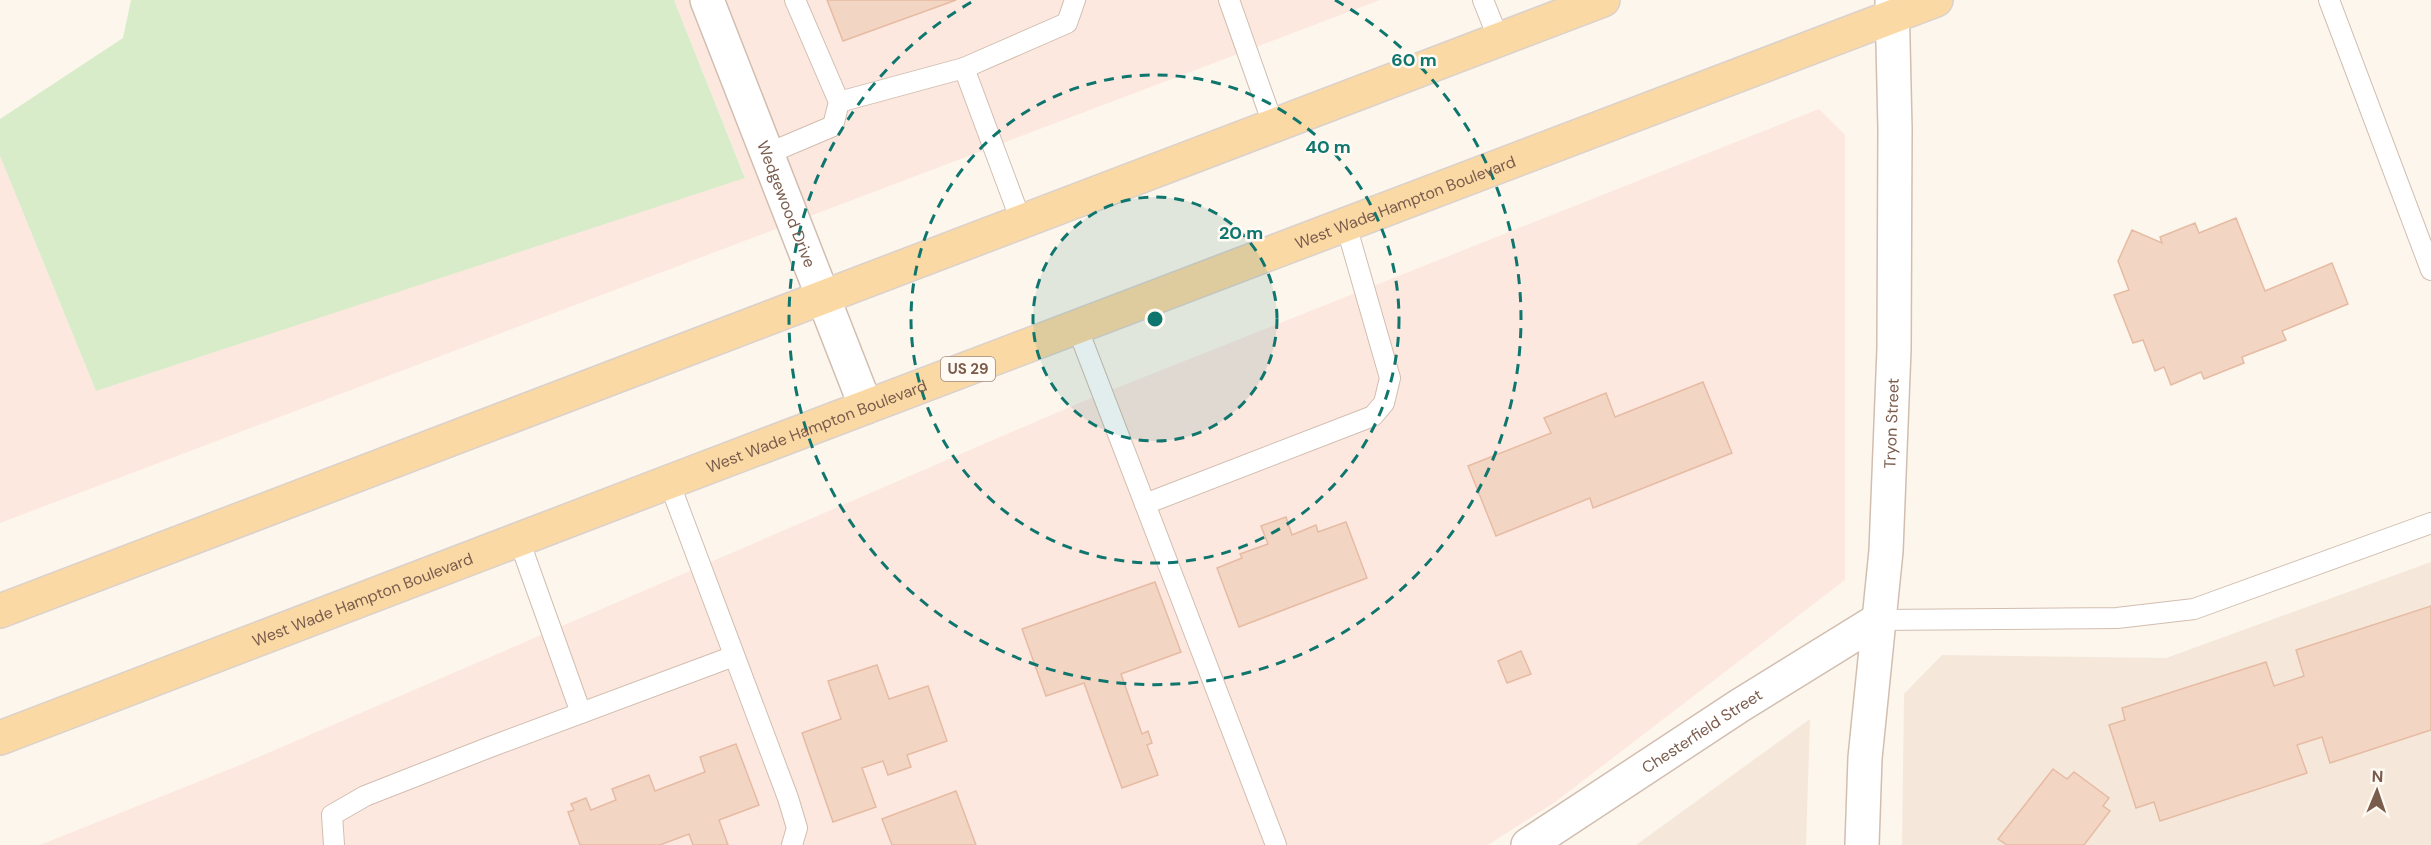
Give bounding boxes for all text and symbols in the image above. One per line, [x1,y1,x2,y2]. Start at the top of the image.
text: 60 m [1391,48,1437,72]
text: 40 m [1305,135,1351,159]
street label: Wedgewood Drive [752,138,820,271]
street label: West Wade Hampton Boulevard [1292,151,1519,254]
text: 20 m [1219,221,1263,245]
centre of rings [1145,309,1165,329]
road number: US 29 [941,357,995,381]
street label: West Wade Hampton Boulevard [703,375,930,478]
street label: Tryon Street [1879,378,1904,469]
street label: West Wade Hampton Boulevard [249,548,476,652]
street label: Chesterfield Street [1638,684,1766,778]
north arrow [2347,761,2407,821]
text: N [2371,766,2384,787]

